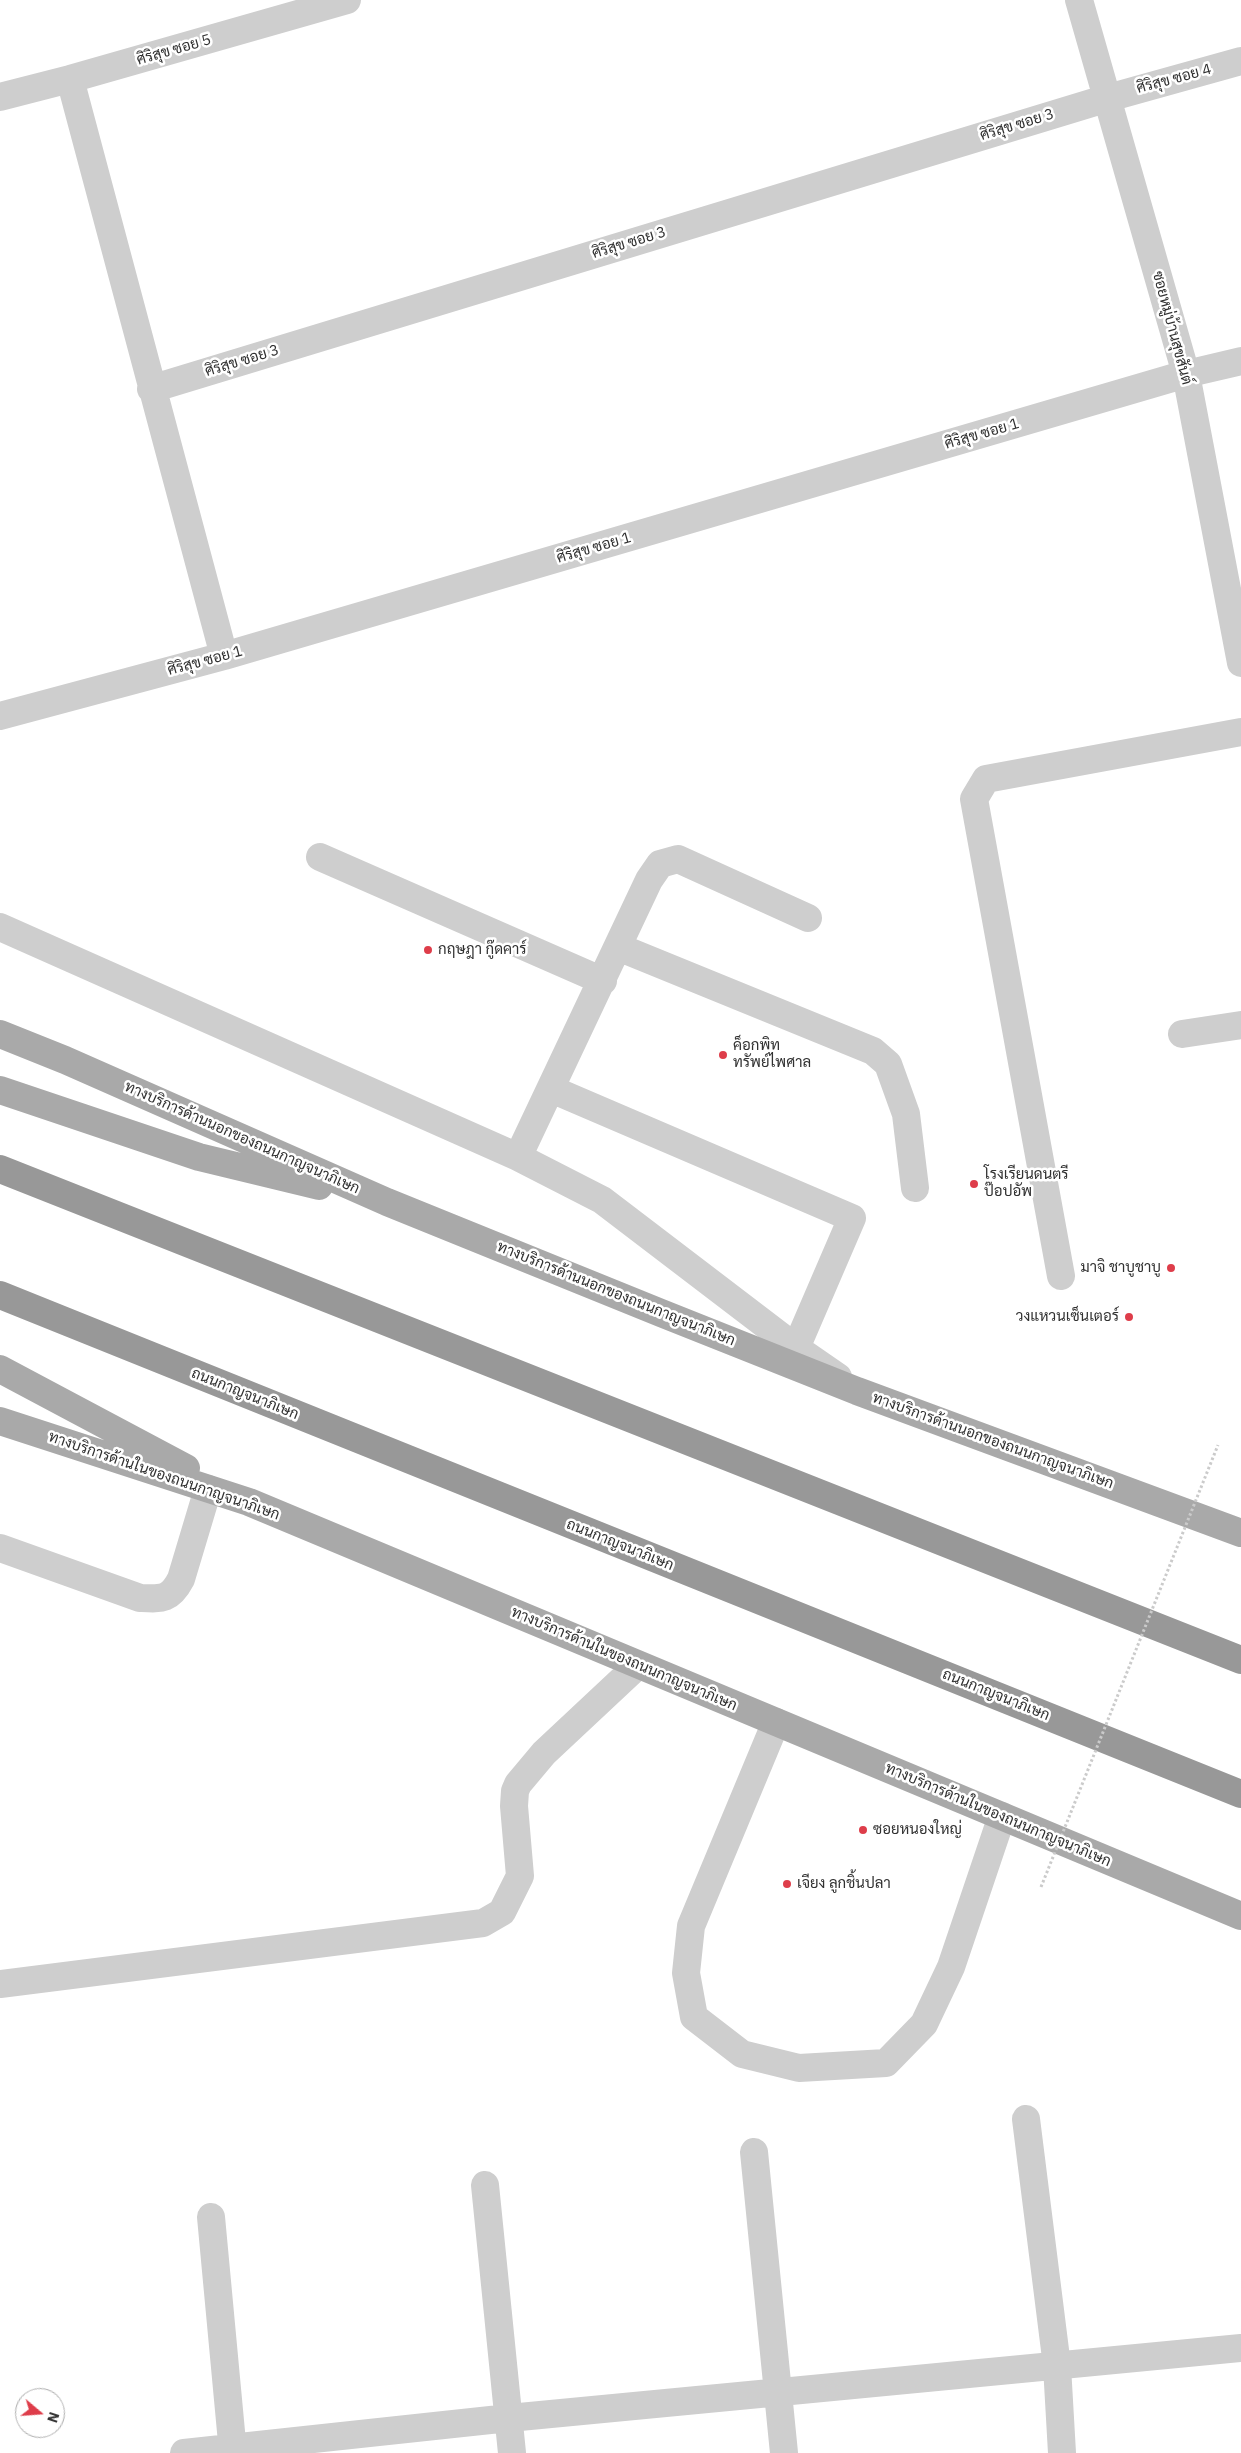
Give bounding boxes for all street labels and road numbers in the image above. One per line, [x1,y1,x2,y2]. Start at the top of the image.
street label: ศิริสุข ซอย 5 [135,31,213,69]
street label: ศิริสุข ซอย 4 [1135,60,1213,98]
street label: ศิริสุข ซอย 3 [978,105,1056,145]
street label: ศิริสุข ซอย 3 [590,223,668,263]
street label: ซอยหมู่บ้านสุขสันต์ [1148,269,1196,387]
street label: ศิริสุข ซอย 3 [203,341,281,381]
street label: ศิริสุข ซอย 1 [943,415,1021,453]
street label: ศิริสุข ซอย 1 [555,529,633,567]
street label: ศิริสุข ซอย 1 [166,642,244,680]
street label: ทางบริการด้านนอกของถนนกาญจนาภิเษก [122,1078,362,1198]
street label: ทางบริการด้านนอกของถนนกาญจนาภิเษก [494,1238,738,1350]
street label: ถนนกาญจนาภิเษก [189,1364,301,1424]
street label: ทางบริการด้านนอกของถนนกาญจนาภิเษก [870,1389,1116,1493]
street label: ทางบริการด้านในของถนนกาญจนาภิเษก [46,1428,282,1524]
street label: ถนนกาญจนาภิเษก [564,1515,676,1575]
street label: ทางบริการด้านในของถนนกาญจนาภิเษก [508,1603,740,1715]
street label: ถนนกาญจนาภิเษก [940,1665,1052,1725]
street label: ทางบริการด้านในของถนนกาญจนาภิเษก [882,1759,1114,1871]

